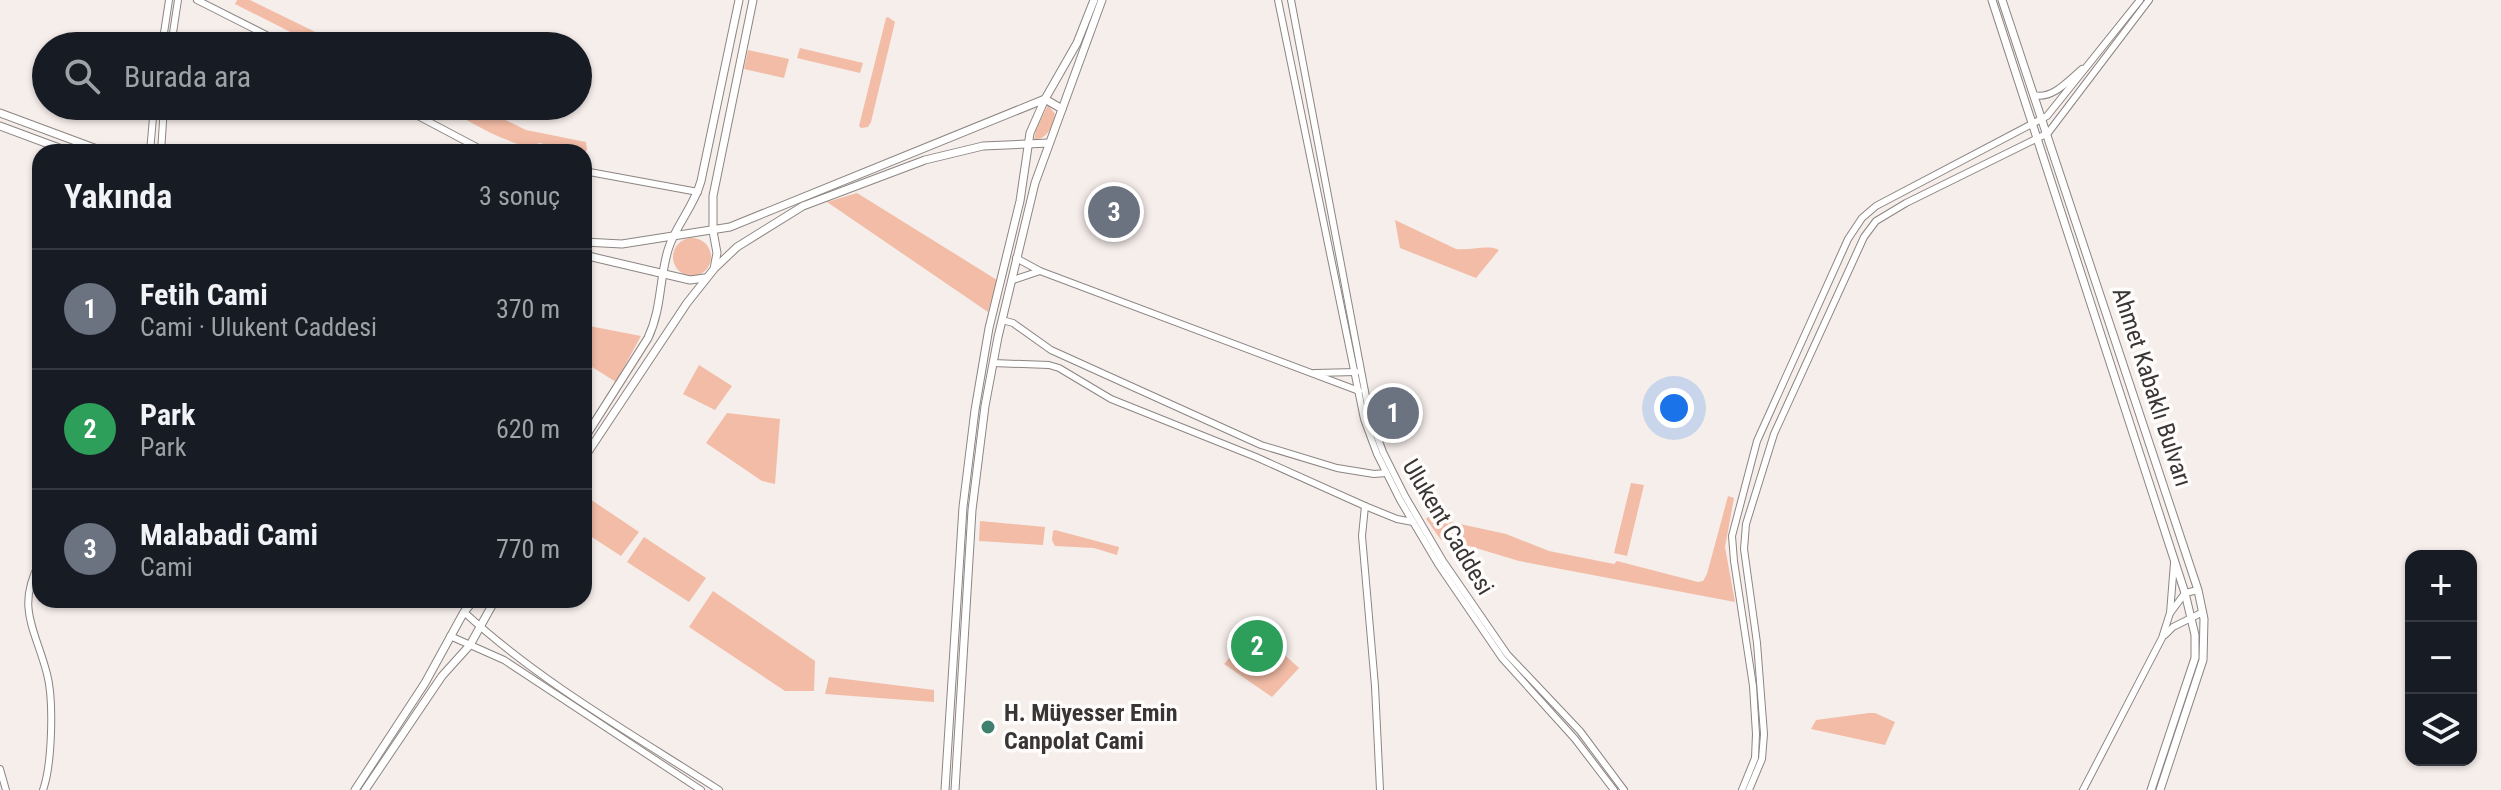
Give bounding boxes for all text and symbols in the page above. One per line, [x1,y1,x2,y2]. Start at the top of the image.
search box [32,32,592,120]
icon: search [60,54,104,98]
text: Burada ara [124,59,251,94]
text: Yakında [64,176,172,216]
text: 3 sonuç [479,181,560,211]
pin: 3 [1088,182,1140,242]
text: Fetih Cami [140,277,268,312]
street label: Ahmet Kabaklı Bulvarı [2107,284,2197,490]
text: 1 [83,294,97,324]
text: 370 m [496,294,560,324]
text: Cami · Ulukent Caddesi [140,312,377,342]
pin: 1 [1367,383,1419,443]
your location [1654,388,1694,428]
text: Park [140,397,195,432]
text: 2 [83,414,97,444]
text: 620 m [496,414,560,444]
text: Park [140,432,186,462]
street label: Ulukent Caddesi [1397,454,1499,600]
text: Malabadi Cami [140,517,318,552]
text: 3 [83,534,97,564]
text: 770 m [496,534,560,564]
map controls [2405,550,2477,766]
button: + [2405,550,2477,622]
text: Cami [140,552,193,582]
pin: 2 [1231,616,1283,676]
button: − [2405,622,2477,694]
button: layers [2405,694,2477,766]
place label: H. Müyesser Emin Canpolat Cami [1004,699,1177,755]
marker: H. Müyesser Emin Canpolat Cami [979,718,997,736]

